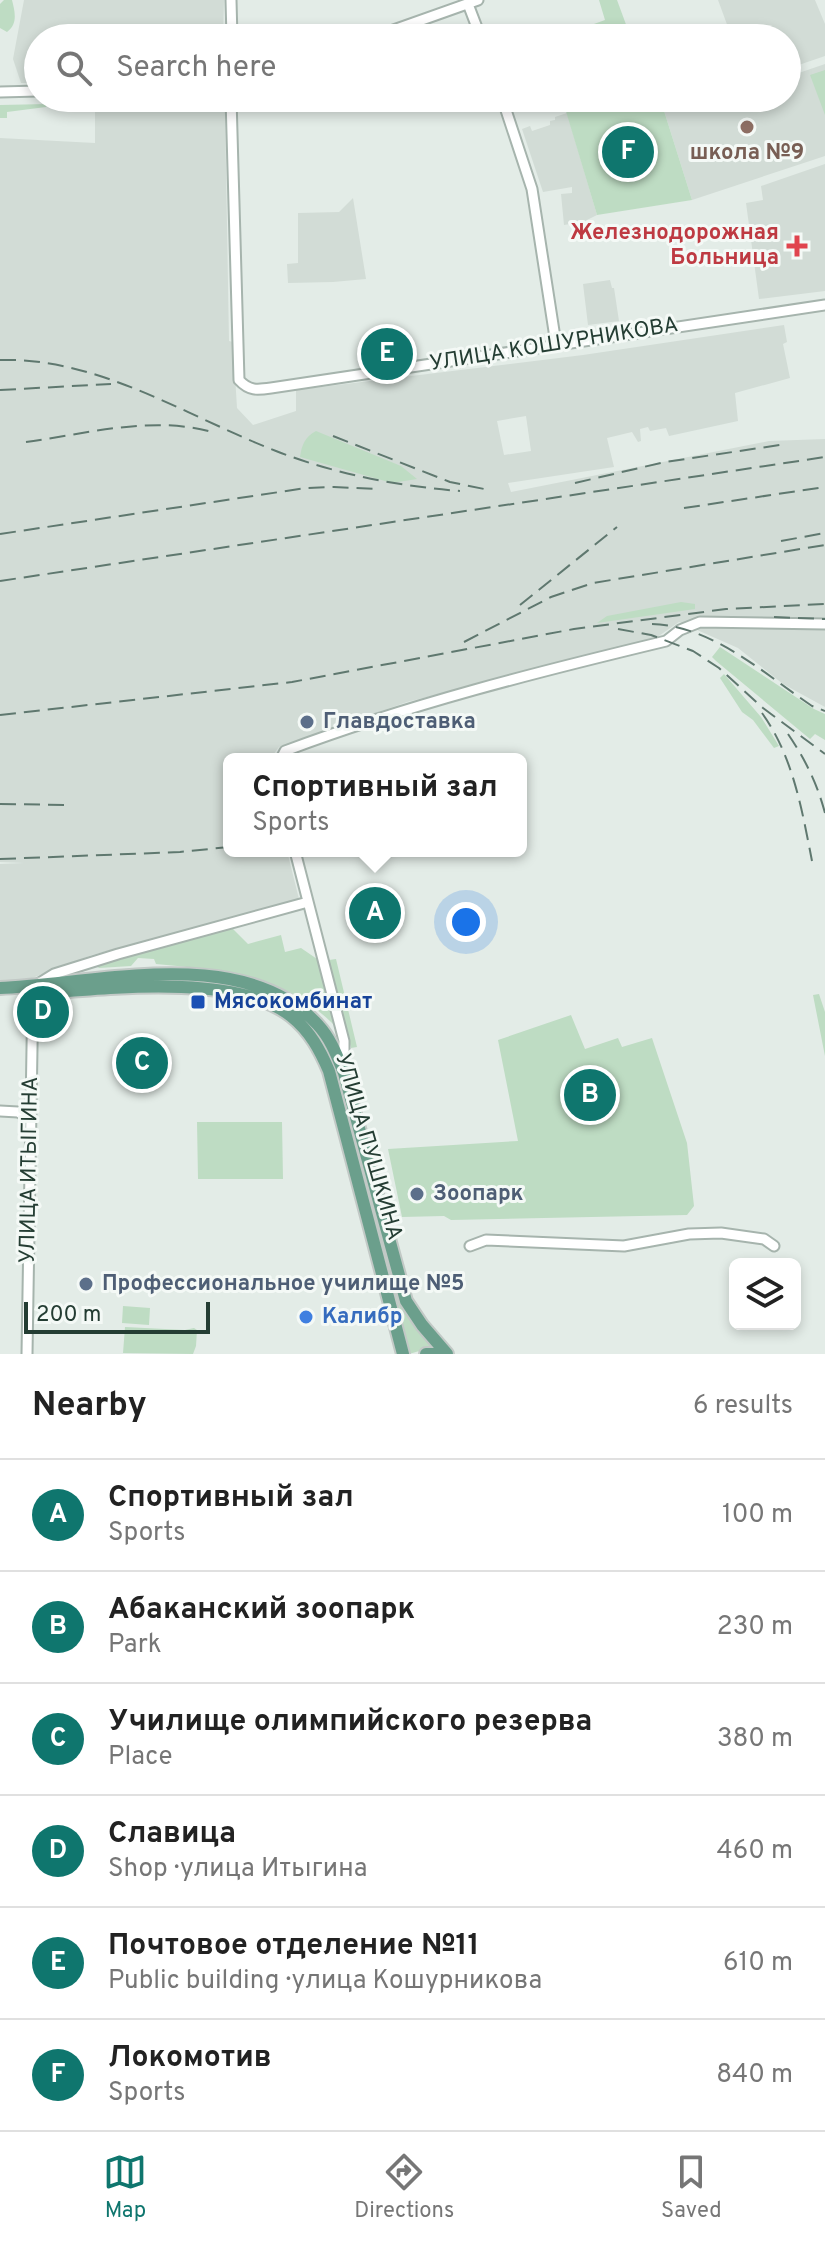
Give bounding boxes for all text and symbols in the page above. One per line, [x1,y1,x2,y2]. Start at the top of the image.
search box [24,24,801,112]
icon: search [52,46,96,90]
text: Search here [116,50,276,87]
marker: школа №9 [738,118,756,136]
pin: F [602,122,654,182]
place label: школа №9 [690,140,804,167]
place label: Железнодорожная Больница [570,220,779,272]
marker: Железнодорожная Больница [786,235,808,257]
street label: УЛИЦА КОШУРНИКОВА [428,312,680,378]
pin: E [361,324,413,384]
place label: Главдоставка [323,709,476,736]
marker: Главдоставка [298,713,316,731]
popup [223,753,527,857]
text: Спортивный зал [252,770,498,807]
text: Sports [252,807,330,840]
pin: A [349,883,401,943]
your location [446,902,486,942]
pin: D [17,982,69,1042]
place label: Мясокомбинат [214,989,372,1016]
marker: Мясокомбинат [189,993,207,1011]
pin: C [116,1033,168,1093]
street label: УЛИЦА ПУШКИНА [328,1050,408,1244]
pin: B [564,1065,616,1125]
street label: УЛИЦА ИТЫГИНА [15,1076,45,1264]
place label: Зоопарк [433,1181,524,1208]
marker: Зоопарк [408,1185,426,1203]
map controls [729,1258,801,1330]
button: layers [729,1258,801,1330]
place label: Профессиональное училище №5 [102,1271,464,1298]
marker: Профессиональное училище №5 [77,1275,95,1293]
scale bar [24,1298,210,1334]
text: 200 m [36,1302,101,1329]
place label: Калибр [322,1304,403,1331]
marker: Калибр [297,1308,315,1326]
text: Nearby [32,1385,147,1428]
text: 6 results [693,1390,793,1423]
text: Спортивный зал [108,1480,354,1517]
text: A [49,1499,67,1532]
text: 100 m [722,1499,793,1532]
text: Sports [108,1517,185,1550]
text: Абаканский зоопарк [108,1592,415,1629]
text: B [49,1611,67,1644]
text: 230 m [717,1611,793,1644]
text: Park [108,1629,162,1662]
text: Училище олимпийского резерва [108,1704,592,1741]
text: C [50,1723,66,1756]
text: 380 m [717,1723,793,1756]
text: Place [108,1741,172,1774]
text: Славица [108,1816,236,1853]
text: D [49,1835,67,1868]
text: 460 m [717,1835,793,1868]
text: Shop · улица Итыгина [108,1853,367,1886]
text: Почтовое отделение №11 [108,1928,479,1965]
text: E [50,1947,66,1980]
text: 610 m [723,1947,793,1980]
text: Public building · улица Кошурникова [108,1965,542,1998]
text: Локомотив [108,2040,272,2077]
text: F [51,2059,65,2092]
text: 840 m [716,2059,793,2092]
text: Sports [108,2077,185,2110]
tab: Map [103,2150,147,2225]
tab: Directions [354,2150,454,2225]
tab: Saved [661,2150,722,2225]

